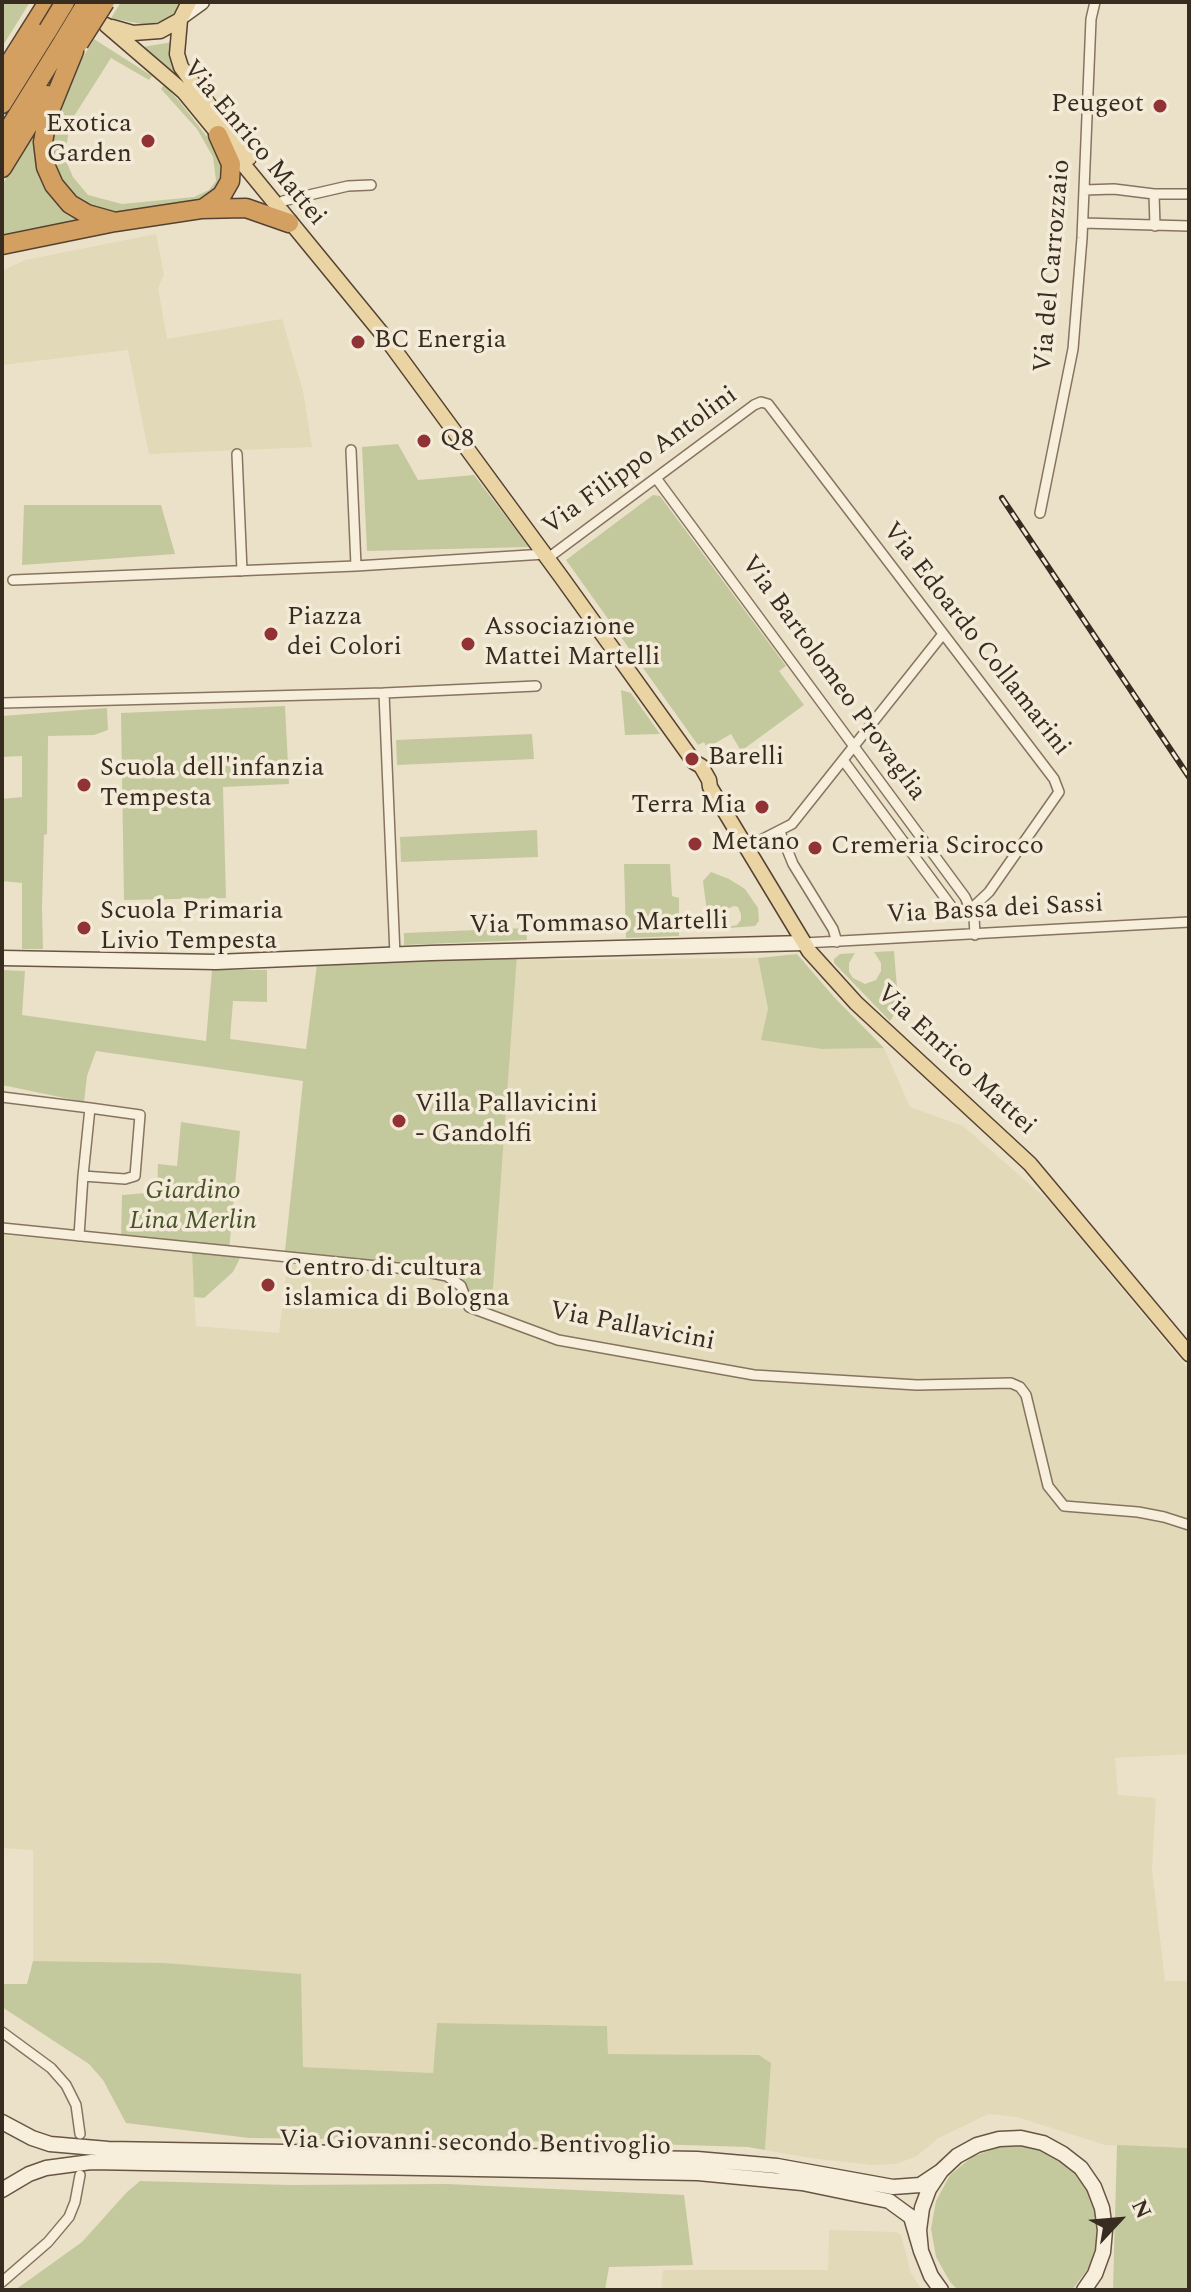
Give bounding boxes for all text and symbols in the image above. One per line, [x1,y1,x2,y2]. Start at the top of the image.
street label: Via Enrico Mattei [175,55,331,233]
place label: Peugeot [1051,90,1144,122]
marker: Peugeot [1151,97,1169,115]
place label: Exotica Garden [46,110,132,172]
marker: Exotica Garden [139,132,157,150]
street label: Via del Carrozzaio [1029,158,1079,374]
place label: BC Energia [374,326,507,358]
marker: BC Energia [349,333,367,351]
street label: Via Filippo Antolini [538,381,744,543]
place label: Q8 [440,425,474,457]
marker: Q8 [415,432,433,450]
street label: Via Edoardo Collamarini [874,517,1076,763]
street label: Via Bartolomeo Provaglia [733,550,931,808]
place label: Piazza dei Colori [287,603,402,664]
place label: Associazione Mattei Martelli [484,613,660,674]
marker: Piazza dei Colori [262,625,280,643]
marker: Associazione Mattei Martelli [459,635,477,653]
place label: Barelli [708,743,784,775]
marker: Barelli [683,750,701,768]
place label: Scuola dell'infanzia Tempesta [100,754,324,816]
marker: Scuola dell'infanzia Tempesta [75,776,93,794]
place label: Terra Mia [631,791,746,823]
marker: Terra Mia [753,798,771,816]
place label: Metano [711,828,800,860]
place label: Cremeria Scirocco [831,832,1044,864]
marker: Metano [686,835,704,853]
marker: Cremeria Scirocco [806,839,824,857]
street label: Via Bassa dei Sassi [886,890,1104,932]
place label: Scuola Primaria Livio Tempesta [100,897,283,958]
street label: Via Tommaso Martelli [469,907,729,943]
marker: Scuola Primaria Livio Tempesta [75,919,93,937]
street label: Via Enrico Mattei [869,979,1041,1143]
place label: Villa Pallavicini - Gandolfi [415,1090,598,1152]
marker: Villa Pallavicini - Gandolfi [390,1112,408,1130]
park label: Giardino Lina Merlin [129,1177,257,1238]
place label: Centro di cultura islamica di Bologna [284,1254,510,1316]
marker: Centro di cultura islamica di Bologna [259,1276,277,1294]
street label: Via Pallavicini [547,1297,717,1359]
street label: Via Giovanni secondo Bentivoglio [279,2126,671,2164]
north arrow [1079,2180,1159,2260]
text: N [1122,2194,1160,2225]

